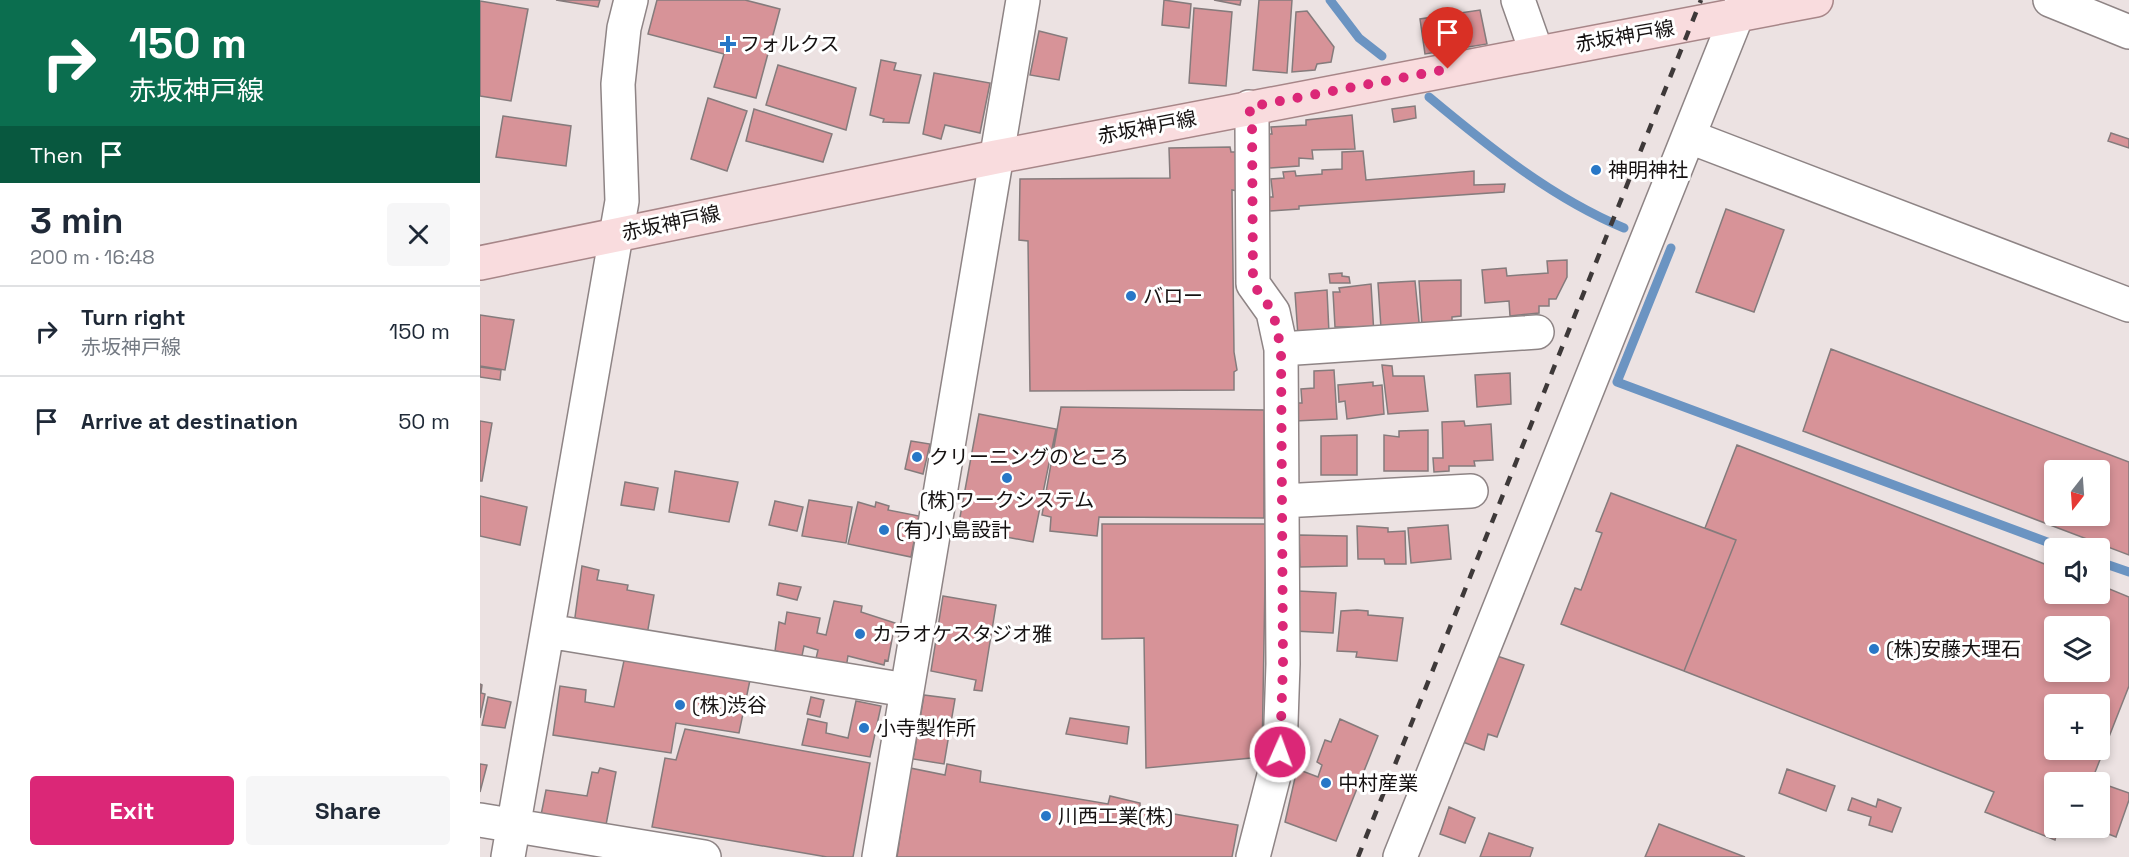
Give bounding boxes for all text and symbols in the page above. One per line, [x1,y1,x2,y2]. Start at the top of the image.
pin [1422,7,1473,69]
street label: 赤坂神戸線 [1574,15,1676,57]
icon: arrive [1431,16,1464,49]
text: 150 m [129,17,247,70]
icon: right [30,24,108,102]
place label: フォルクス [740,31,839,57]
marker: フォルクス [721,37,735,51]
text: 赤坂神戸線 [129,73,264,108]
street label: 赤坂神戸線 [1095,105,1199,149]
icon: arrive [95,138,128,171]
text: Then [30,141,83,169]
place label: 神明神社 [1608,157,1688,183]
marker: 神明神社 [1589,163,1603,177]
text: 3 min [30,198,124,244]
street label: 赤坂神戸線 [619,200,723,246]
button: close [387,203,450,266]
text: 200 m · 16:48 [30,244,155,270]
place label: バロー [1143,283,1203,309]
marker: バロー [1124,289,1138,303]
text: Turn right [81,303,186,331]
icon: right [30,315,63,348]
text: 150 m [389,317,450,345]
text: 赤坂神戸線 [81,334,181,360]
icon: arrive [30,405,63,438]
text: Arrive at destination [81,407,298,435]
text: 50 m [398,407,450,435]
place label: クリーニングのところ [929,444,1129,470]
marker: クリーニングのところ [910,450,924,464]
north arrow [2044,460,2110,526]
map controls [2044,460,2110,838]
marker: (株)ワークシステム [1000,471,1014,485]
place label: (株)ワークシステム [920,487,1094,513]
place label: (有)小島設計 [896,517,1011,543]
marker: (有)小島設計 [877,523,891,537]
button: sound [2044,538,2110,604]
button: layers [2044,616,2110,682]
place label: カラオケスタジオ雅 [872,621,1052,647]
marker: カラオケスタジオ雅 [853,627,867,641]
place label: (株)安藤大理石 [1886,636,2021,662]
marker: (株)安藤大理石 [1867,642,1881,656]
place label: (株)渋谷 [692,692,767,718]
button: + [2044,694,2110,760]
marker: (株)渋谷 [673,698,687,712]
place label: 小寺製作所 [876,715,976,741]
position arrow [1248,720,1312,784]
marker: 小寺製作所 [857,721,871,735]
place label: 中村産業 [1338,770,1418,796]
button: − [2044,772,2110,838]
button: Exit [30,776,234,845]
button: Share [246,776,450,845]
marker: 中村産業 [1319,776,1333,790]
place label: 川西工業(株) [1058,803,1173,829]
marker: 川西工業(株) [1039,809,1053,823]

